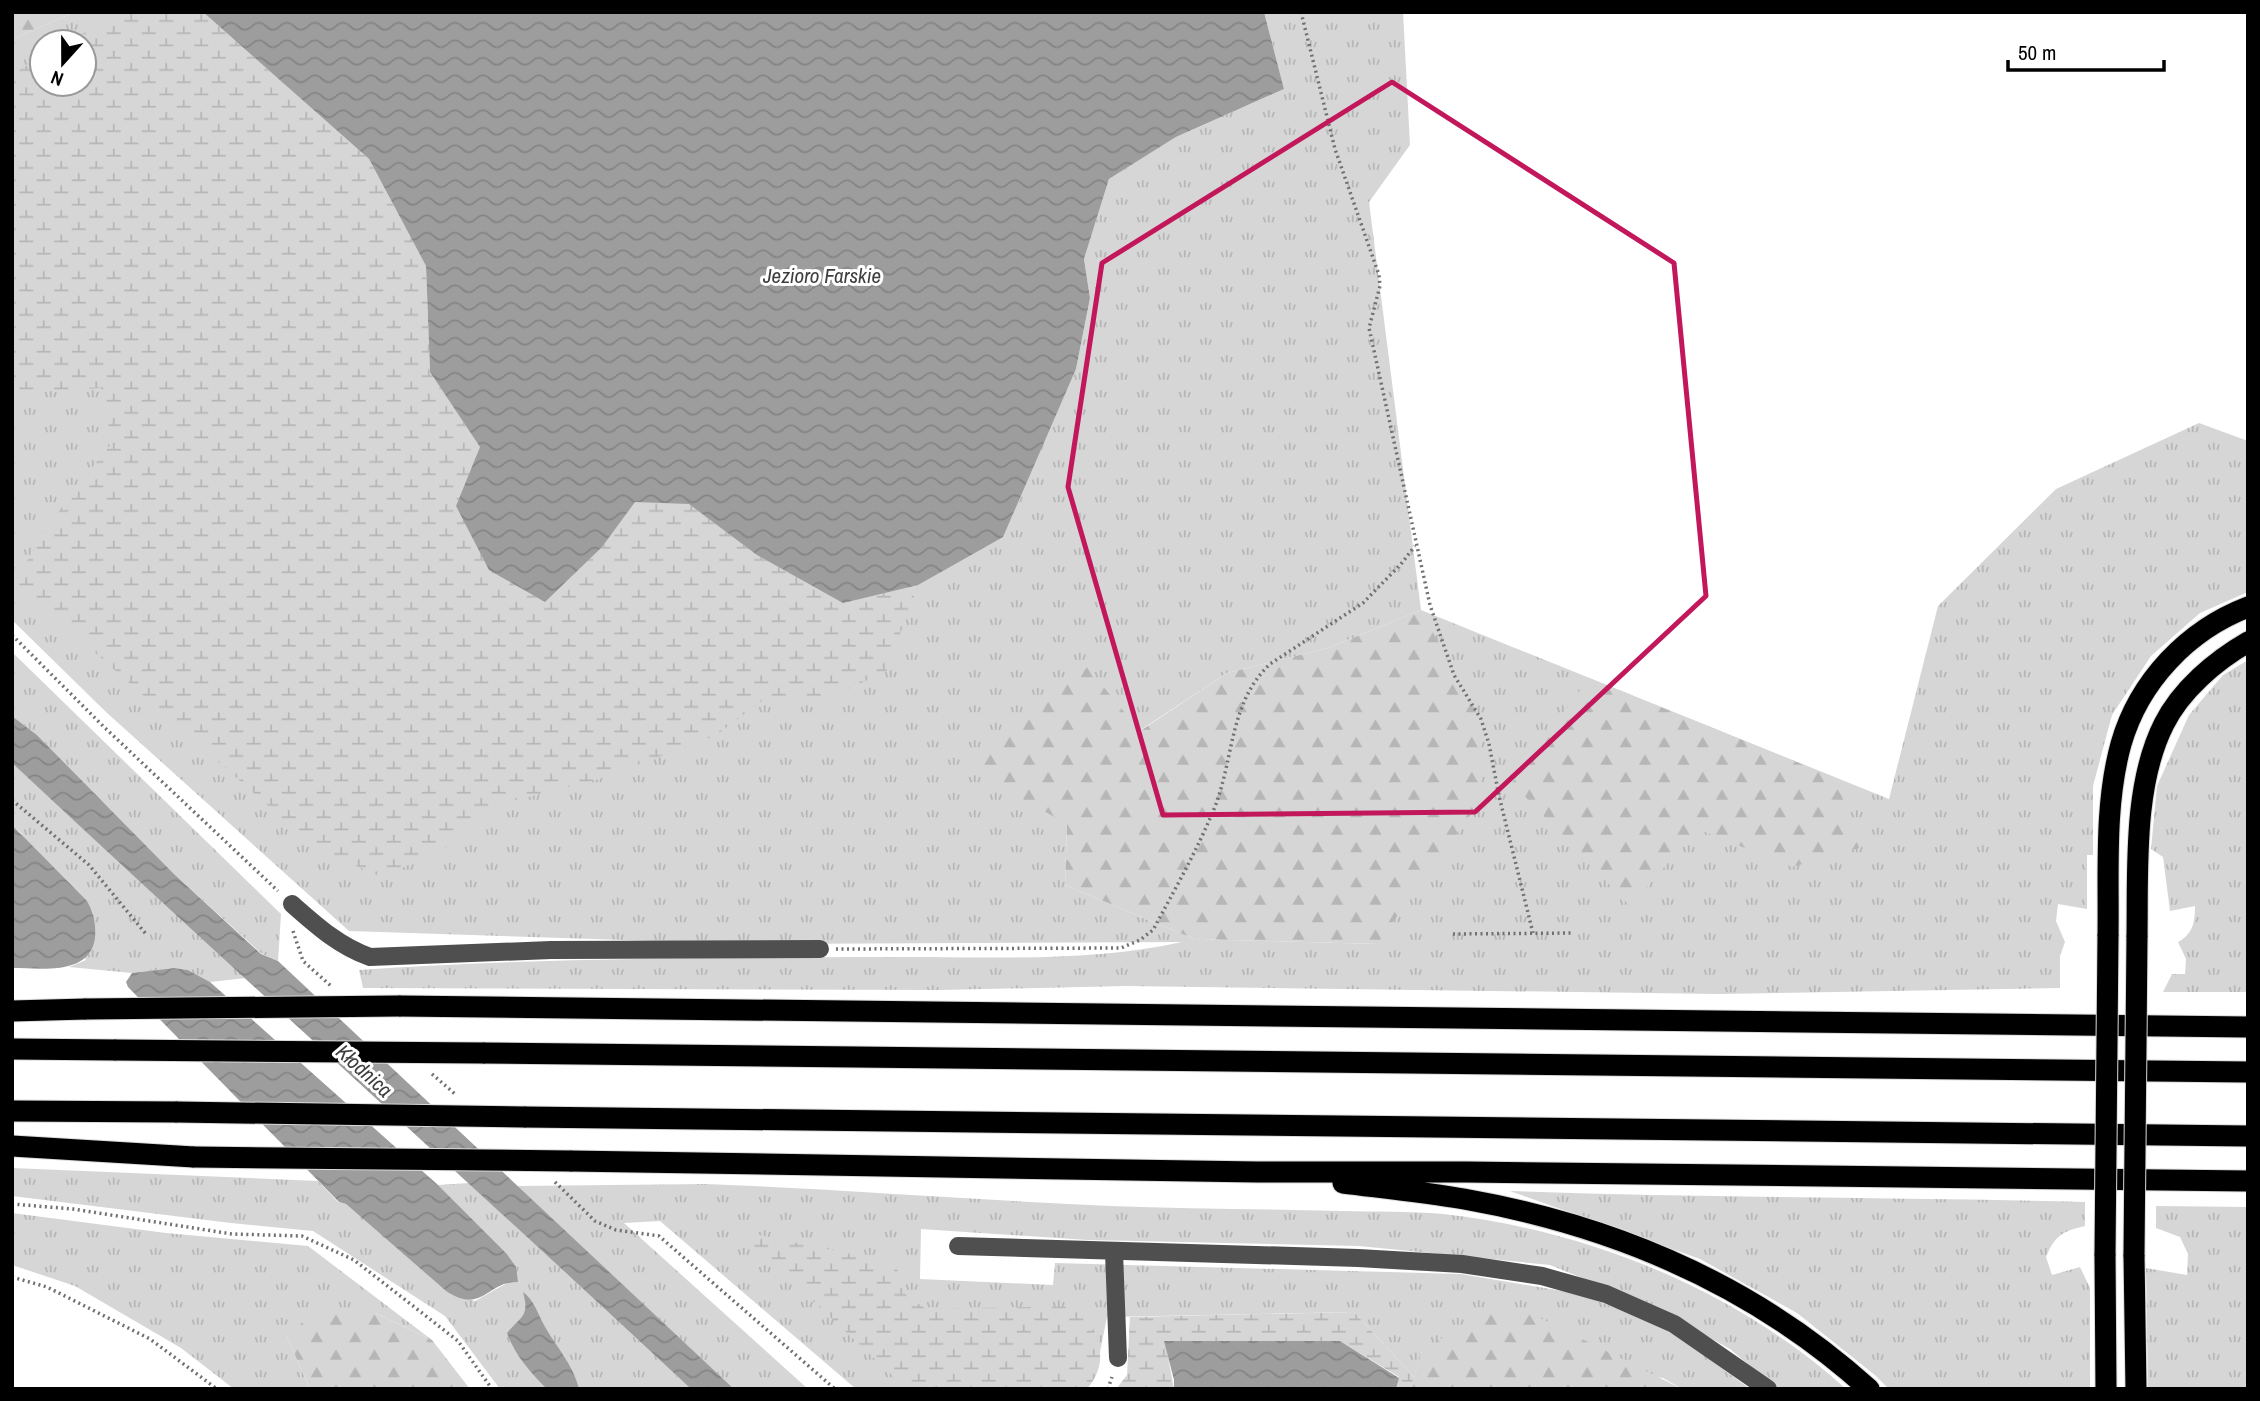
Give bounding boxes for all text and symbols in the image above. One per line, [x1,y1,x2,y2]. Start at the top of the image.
north arrow [28,28,98,98]
scale bar [2008,28,2164,72]
text: 50 m [2018,38,2056,67]
text: N [47,65,67,93]
water label: Jezioro Farskie [762,261,881,290]
water label: Kłodnica [330,1037,399,1104]

